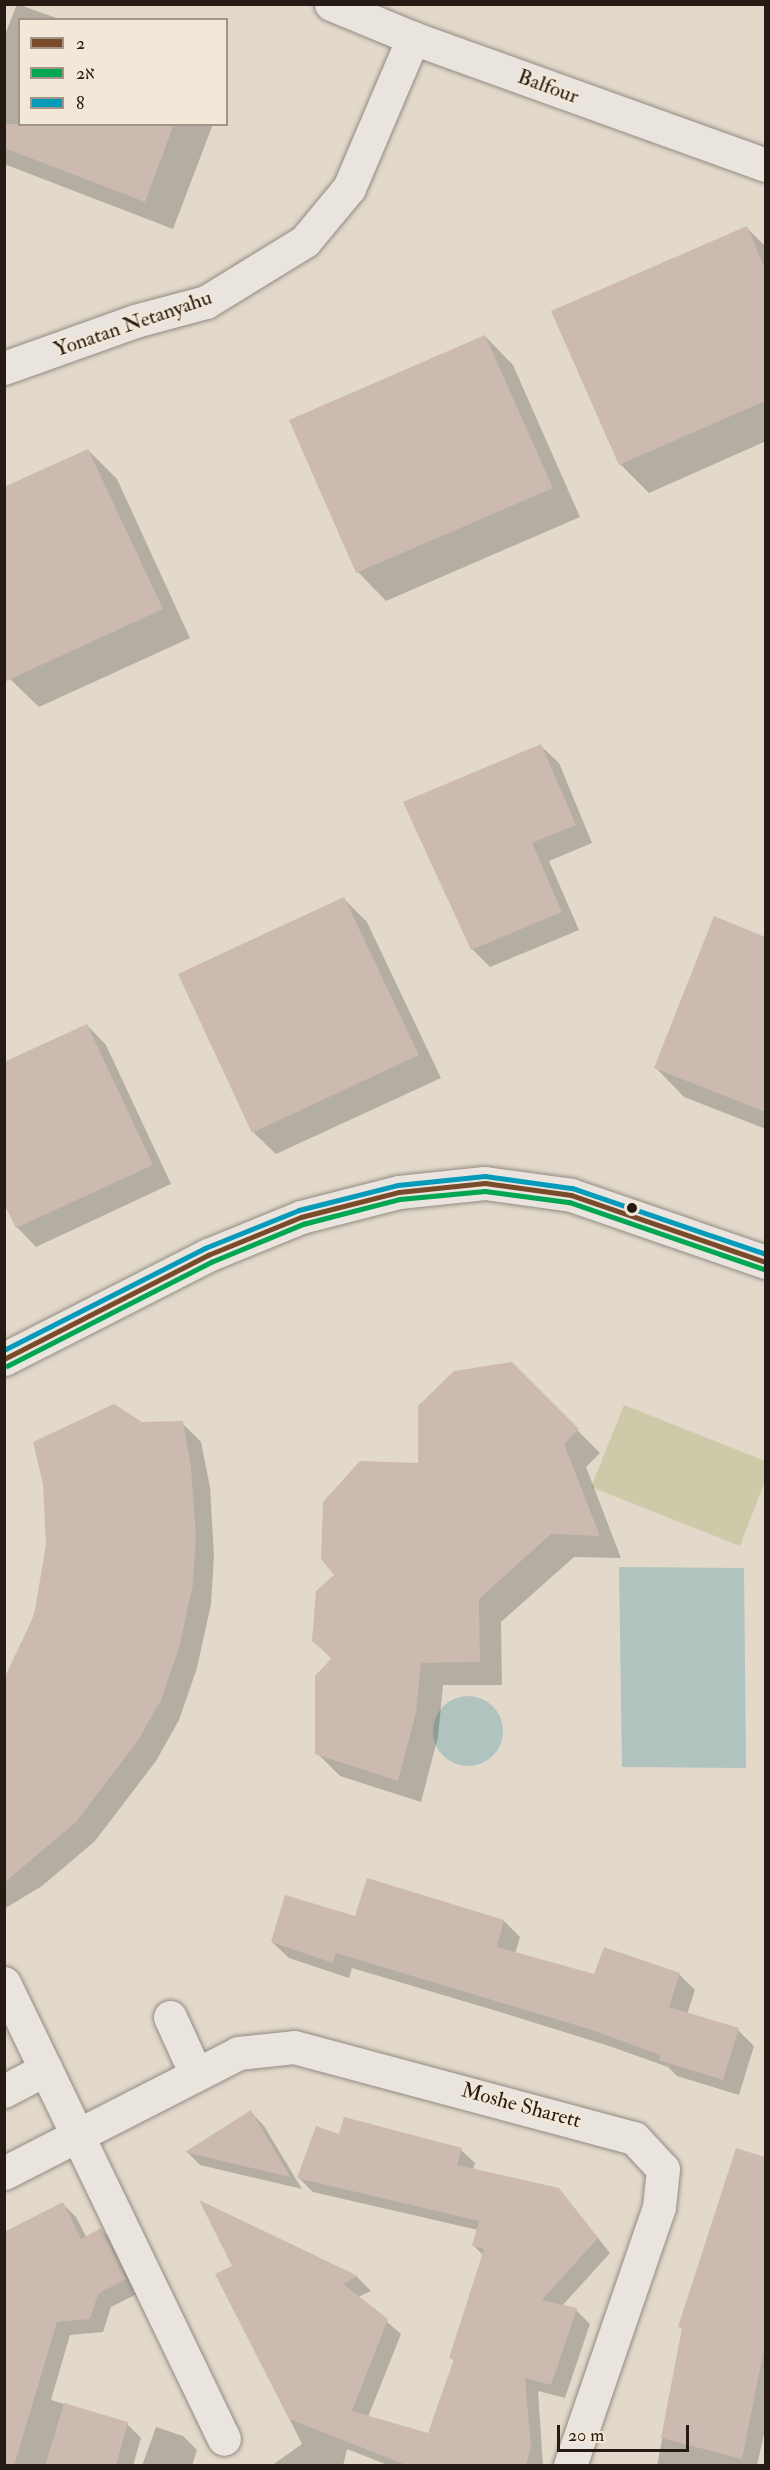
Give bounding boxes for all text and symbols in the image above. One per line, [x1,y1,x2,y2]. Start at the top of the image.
legend [18,18,228,126]
text: 2 [76,32,85,55]
text: 2א [76,62,95,85]
street label: Balfour [514,64,582,110]
text: 8 [76,92,84,115]
street label: Yonatan Netanyahu [51,285,215,363]
unlabelled marker [626,1202,638,1214]
street label: Moshe Sharett [458,2078,584,2134]
scale bar [560,2413,692,2451]
text: 20 m [568,2424,604,2447]

